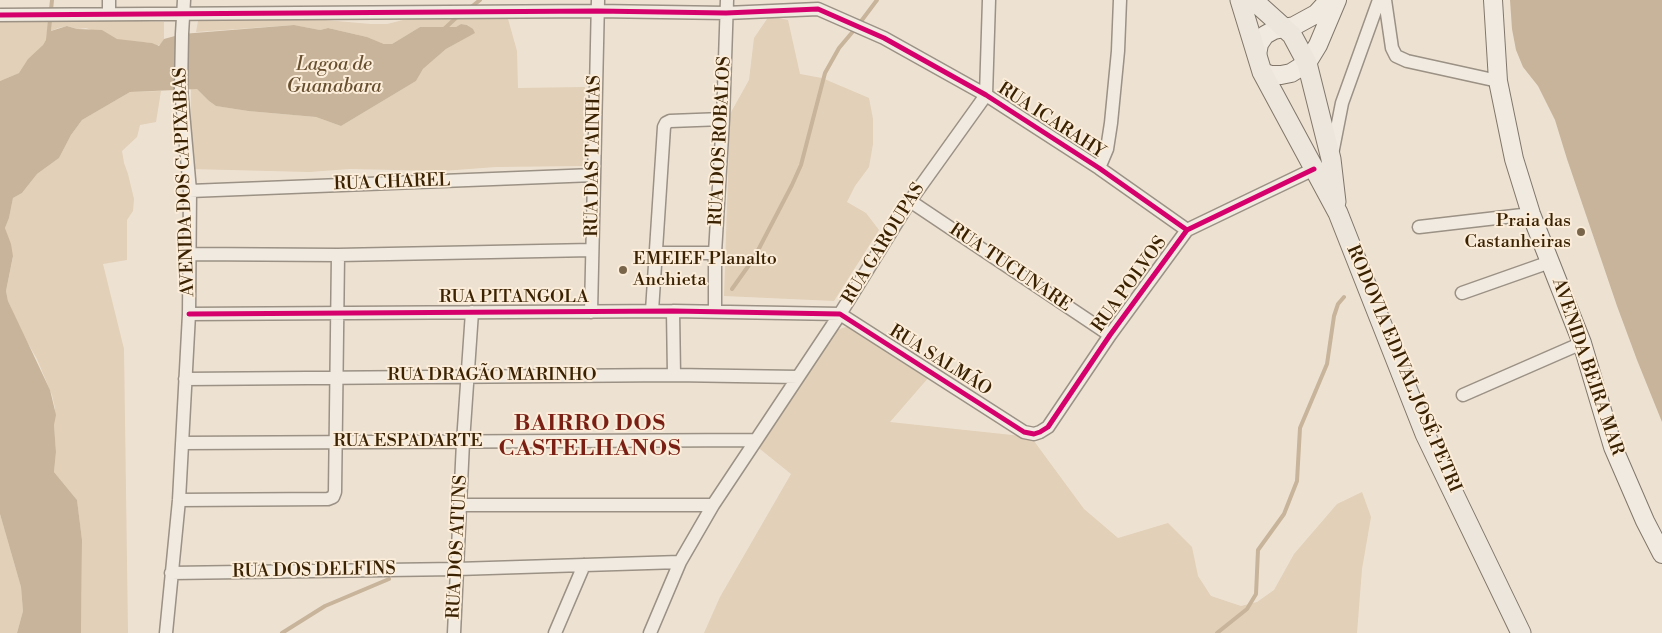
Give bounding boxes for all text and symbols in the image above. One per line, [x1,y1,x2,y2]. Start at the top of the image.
water label: Lagoa de Guanabara [286,54,382,98]
street label: RUA DOS ROBALOS [706,56,736,226]
street label: AVENIDA DOS CAPIXABAS [170,67,200,297]
street label: RUA DAS TAINHAS [582,75,606,237]
street label: RUA ICARAHY [993,78,1109,164]
street label: RUA CHAREL [333,170,451,196]
street label: RUA GAROUPAS [838,180,930,308]
place label: Praia das Castanheiras [1465,211,1571,253]
street label: RUA TUCUNARE [945,219,1075,317]
marker: Praia das Castanheiras [1575,226,1587,238]
street label: RUA POLVOS [1088,233,1172,337]
street label: RODOVIA EDIVAL JOSÉ PETRI [1341,242,1465,496]
place label: EMEIEF Planalto Anchieta [633,249,777,292]
marker: EMEIEF Planalto Anchieta [617,264,629,276]
street label: AVENIDA BEIRA MAR [1547,276,1627,458]
street label: RUA PITANGOLA [439,287,589,309]
street label: RUA SALMÃO [885,321,995,401]
street label: RUA DRAGÃO MARINHO [387,365,597,387]
district label: BAIRRO DOS CASTELHANOS [497,412,683,464]
street label: RUA ESPADARTE [333,431,483,453]
street label: RUA DOS ATUNS [443,474,473,620]
street label: RUA DOS DELFINS [232,559,396,583]

